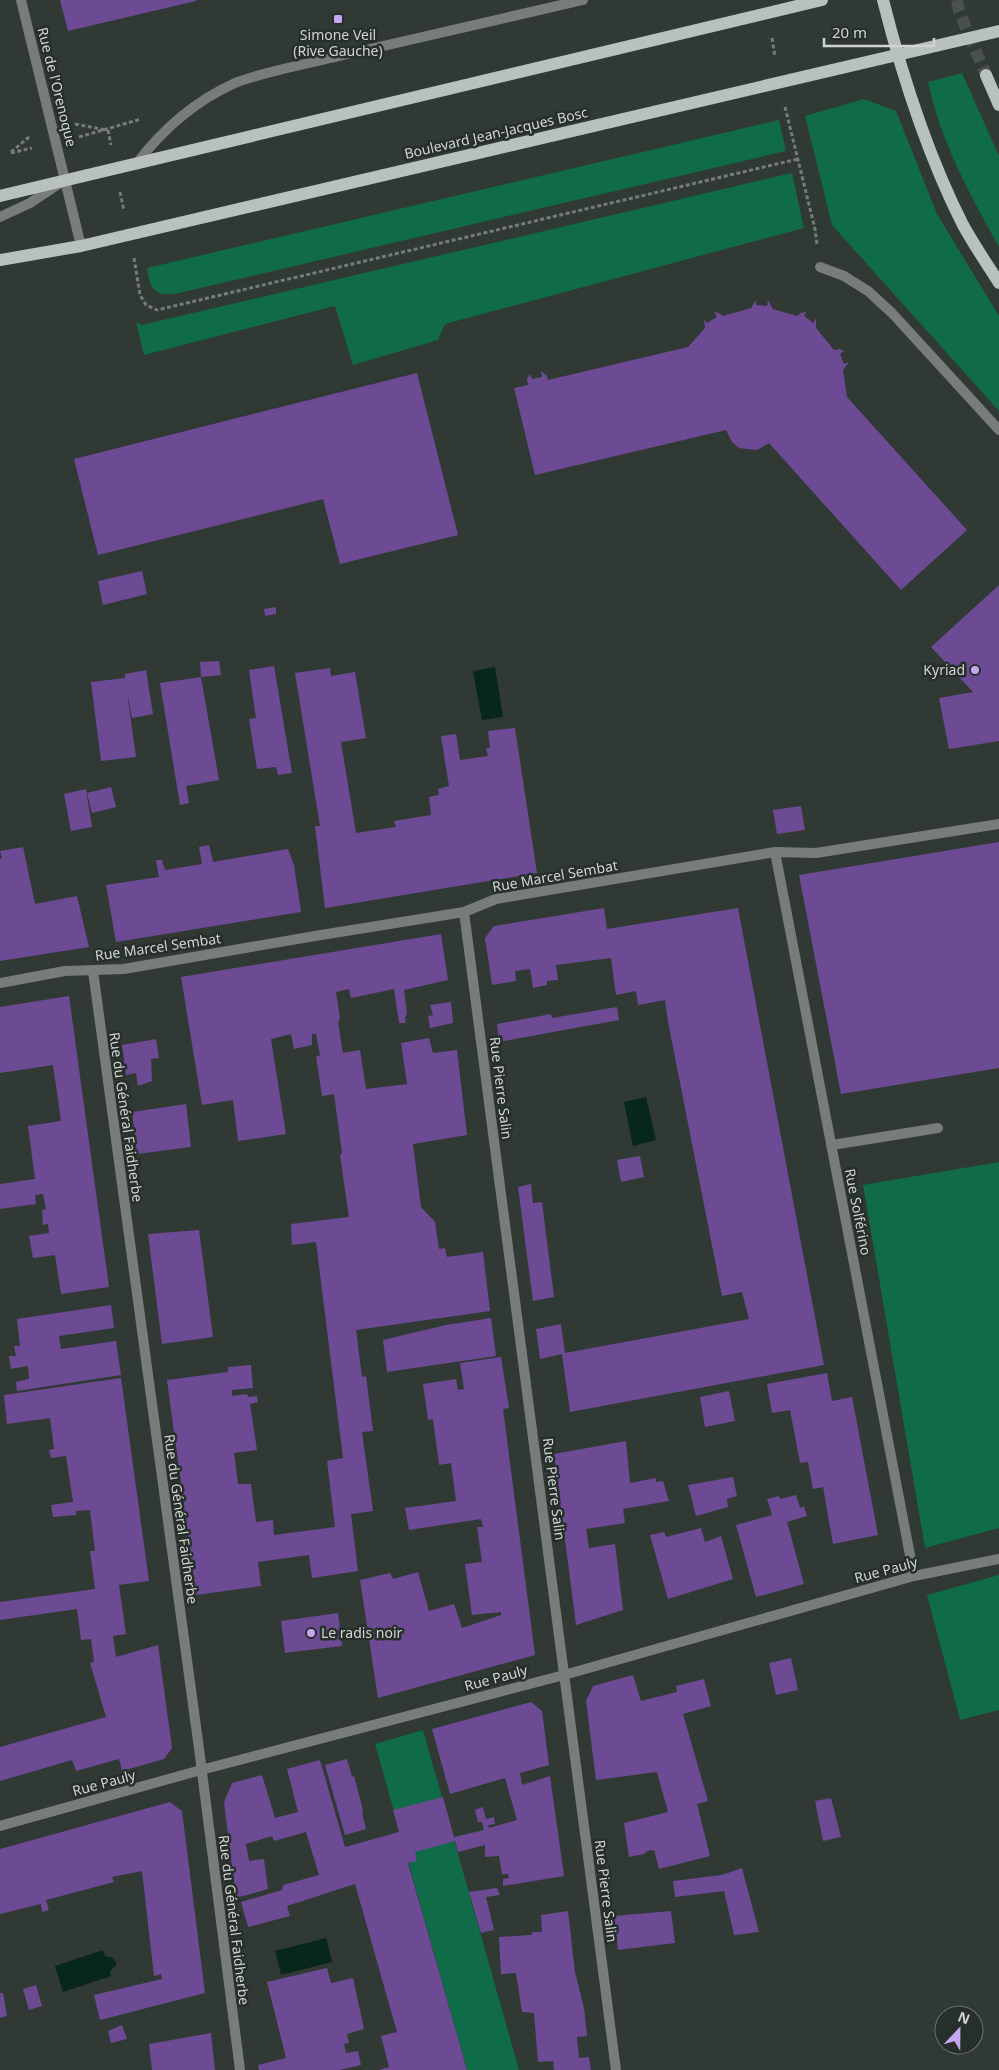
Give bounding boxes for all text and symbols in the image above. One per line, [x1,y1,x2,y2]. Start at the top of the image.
marker: Simone Veil (Rive Gauche) [332,13,344,25]
scale bar [824,15,934,47]
text: 20 m [832,22,867,42]
street label: Rue de l'Orenoque [33,25,82,149]
place label: Simone Veil (Rive Gauche) [293,25,383,60]
street label: Boulevard Jean-Jacques Bosc [402,102,590,163]
place label: Kyriad [923,660,965,679]
marker: Kyriad [969,664,981,676]
street label: Rue Marcel Sembat [491,855,619,896]
street label: Rue Marcel Sembat [94,928,222,965]
street label: Rue du Général Faidherbe [105,1031,148,1203]
street label: Rue Pierre Salin [486,1036,517,1140]
street label: Rue Solférino [841,1167,876,1257]
street label: Rue du Général Faidherbe [160,1433,203,1605]
street label: Rue Pierre Salin [539,1437,570,1541]
street label: Rue Pauly [852,1552,920,1587]
place label: Le radis noir [321,1623,403,1642]
marker: Le radis noir [305,1627,317,1639]
street label: Rue Pauly [462,1660,530,1695]
street label: Rue Pauly [70,1765,138,1800]
street label: Rue du Général Faidherbe [215,1834,254,2006]
street label: Rue Pierre Salin [591,1839,622,1943]
north arrow [934,2005,984,2055]
text: N [955,2007,973,2028]

